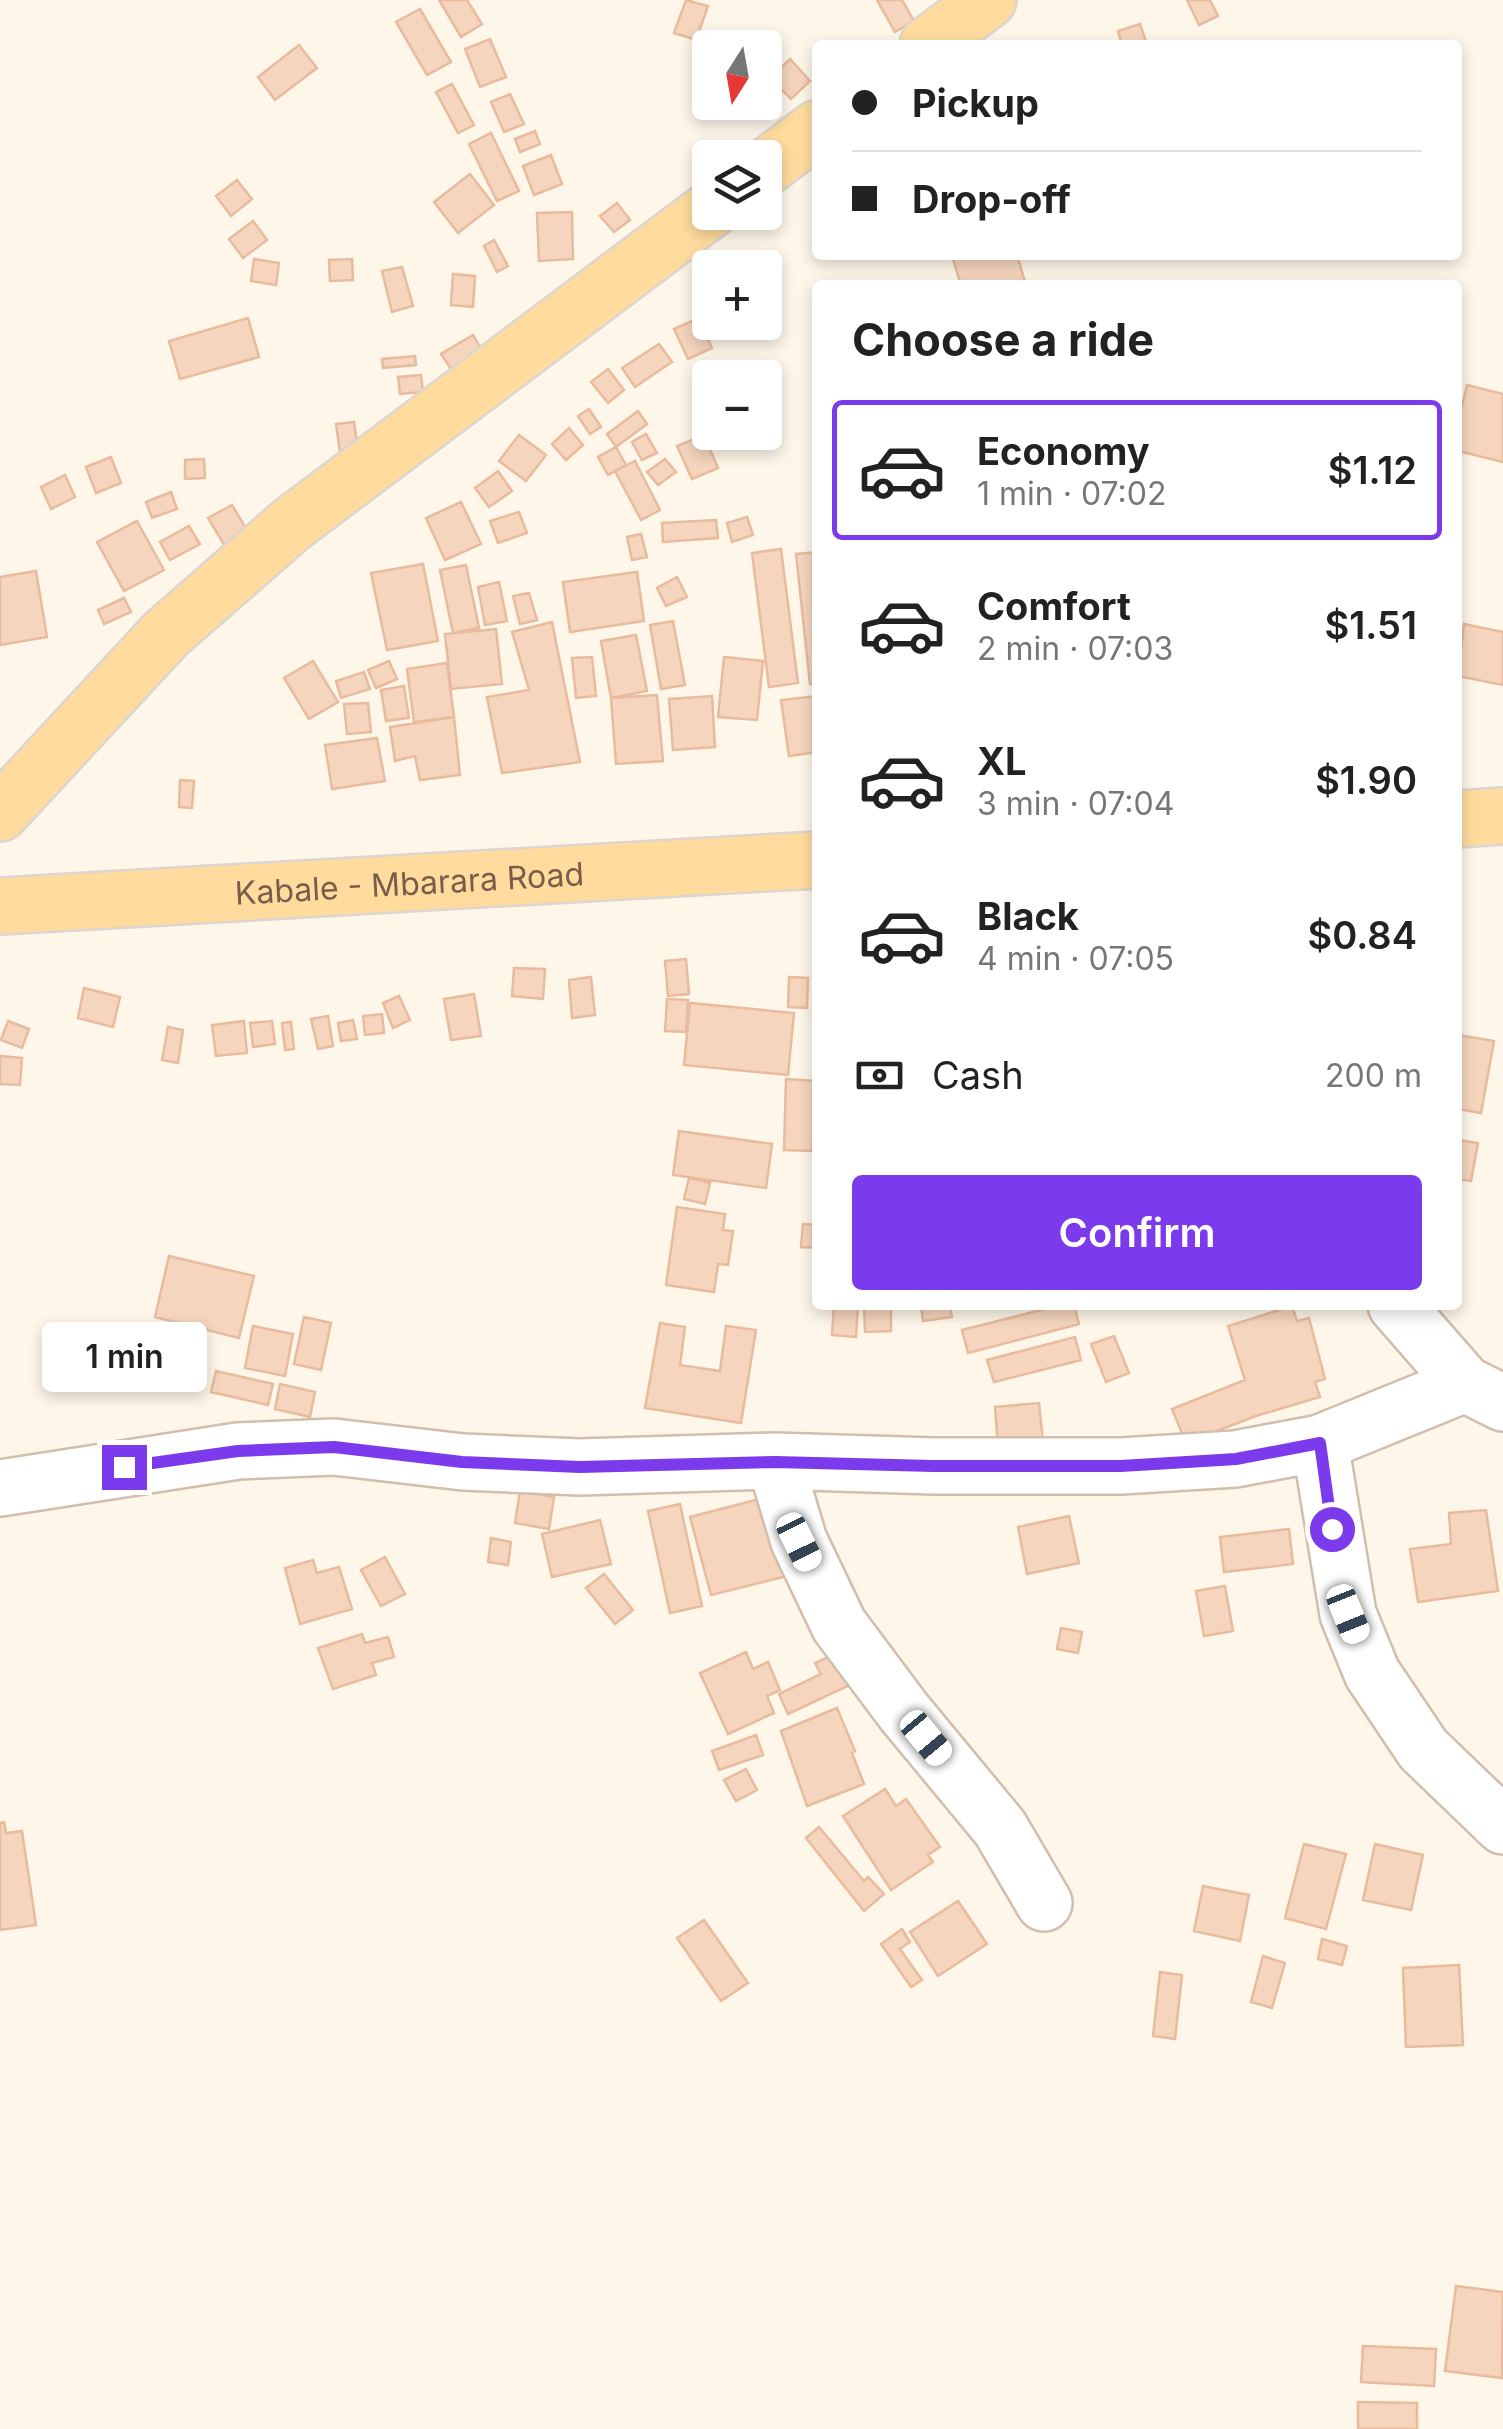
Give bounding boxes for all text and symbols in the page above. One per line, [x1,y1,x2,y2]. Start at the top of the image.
north arrow [692,30,782,120]
map controls [692,30,782,450]
text: Pickup [912,80,1039,126]
button: layers [692,140,782,230]
text: Drop-off [912,176,1071,222]
button: + [692,250,782,340]
text: Choose a ride [852,312,1154,367]
button: − [692,360,782,450]
icon: car [857,425,947,515]
text: Economy [977,428,1150,474]
text: $1.12 [1328,447,1417,493]
text: 1 min · 07:02 [977,474,1166,513]
icon: car [857,580,947,670]
text: Comfort [977,583,1131,629]
text: $1.51 [1324,602,1417,648]
text: 2 min · 07:03 [977,629,1173,668]
icon: car [857,735,947,825]
text: XL [977,738,1027,784]
text: $1.90 [1315,757,1417,803]
text: 3 min · 07:04 [977,784,1174,823]
street label: Kabale - Mbarara Road [234,854,585,912]
icon: car [857,890,947,980]
text: Black [977,893,1079,939]
text: $0.84 [1308,912,1417,958]
text: 4 min · 07:05 [977,939,1174,978]
icon: cash [852,1048,907,1103]
text: Cash [932,1052,1024,1098]
text: 200 m [1325,1056,1422,1095]
button: Confirm [852,1175,1422,1290]
callout: 1 min [42,1322,206,1392]
text: 1 min [85,1337,164,1376]
route end [102,1445,147,1490]
route start [1310,1507,1355,1552]
car [772,1508,826,1576]
car [1323,1581,1373,1647]
car [895,1705,957,1771]

